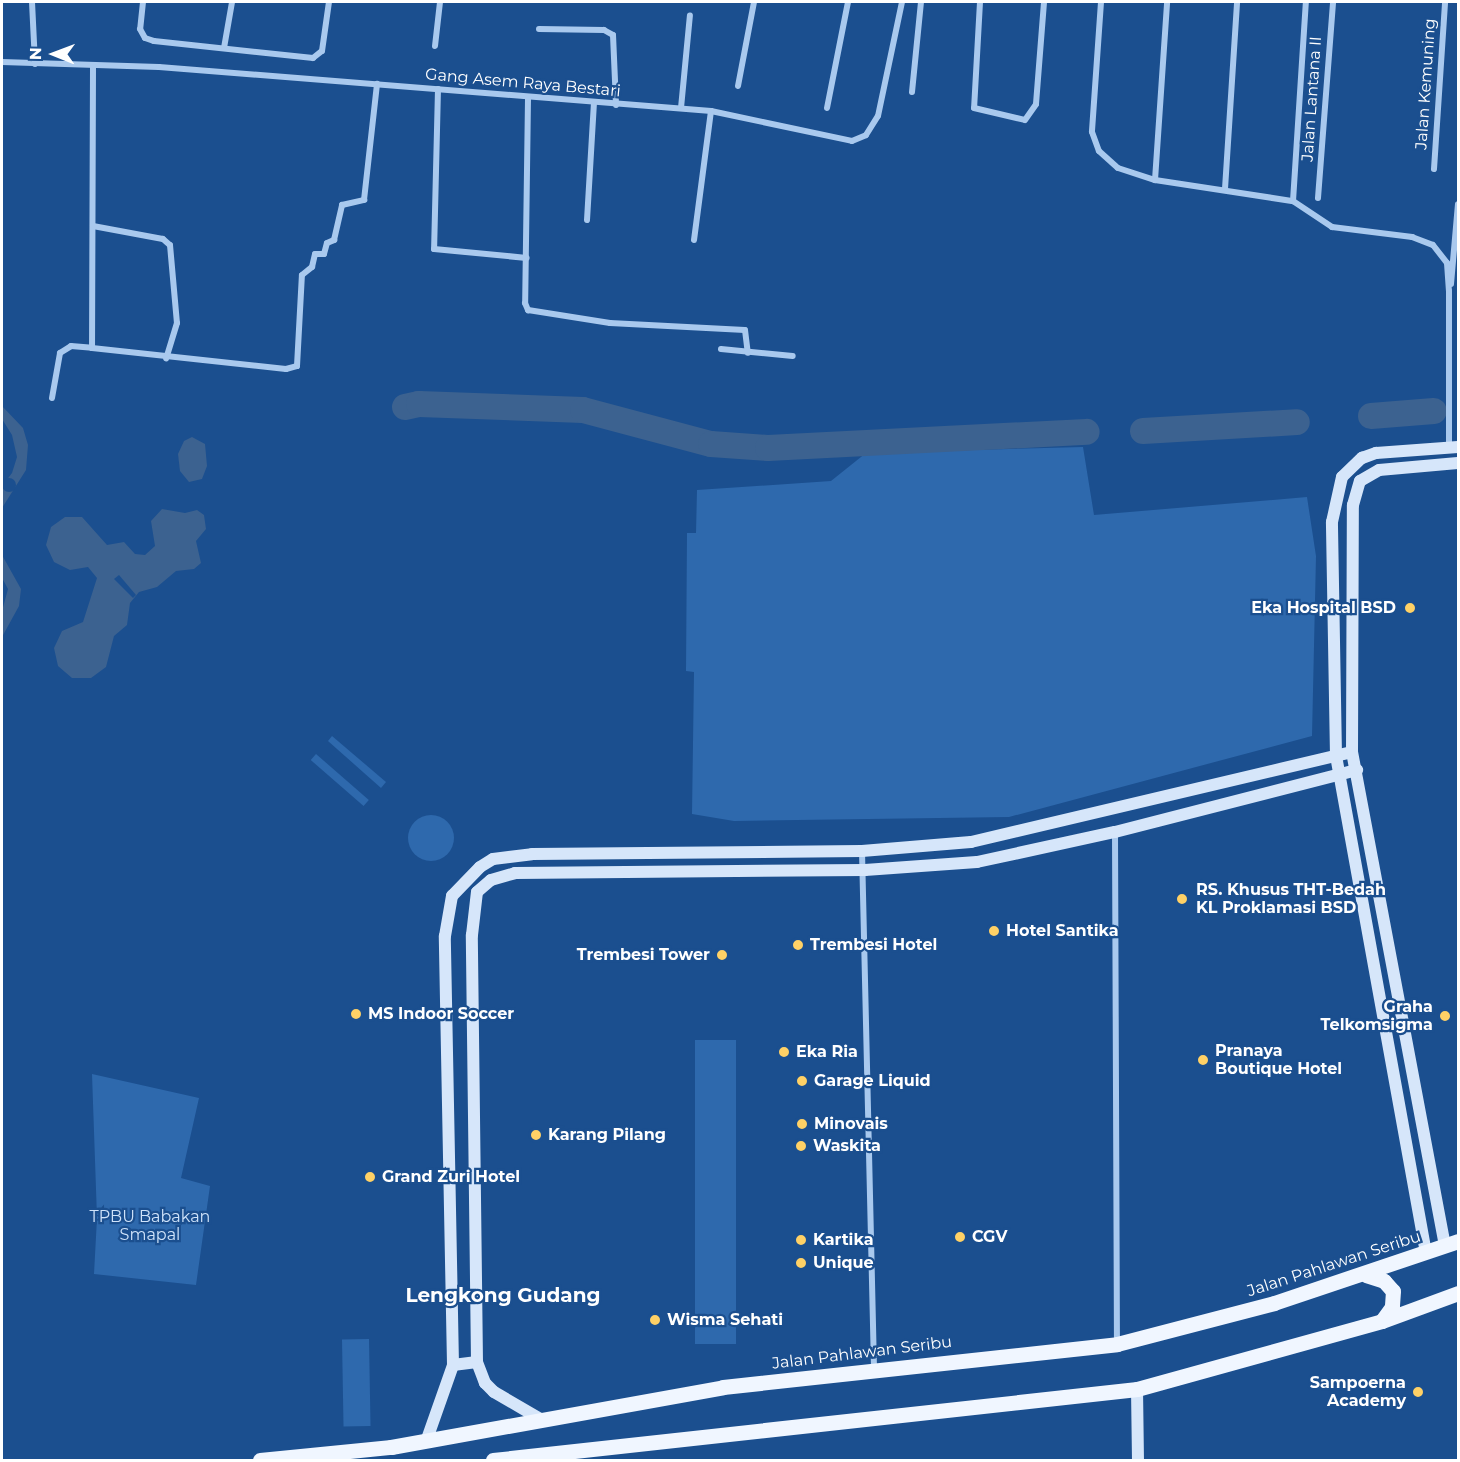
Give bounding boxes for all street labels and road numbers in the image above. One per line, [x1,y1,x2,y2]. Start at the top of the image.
street label: Jalan Kemuning [1412,18,1440,150]
street label: Jalan Lantana II [1298,36,1326,162]
street label: Gang Asem Raya Bestari [424,65,622,101]
street label: Jalan Pahlawan Seribu [1245,1227,1423,1301]
street label: Jalan Pahlawan Seribu [771,1332,953,1374]

